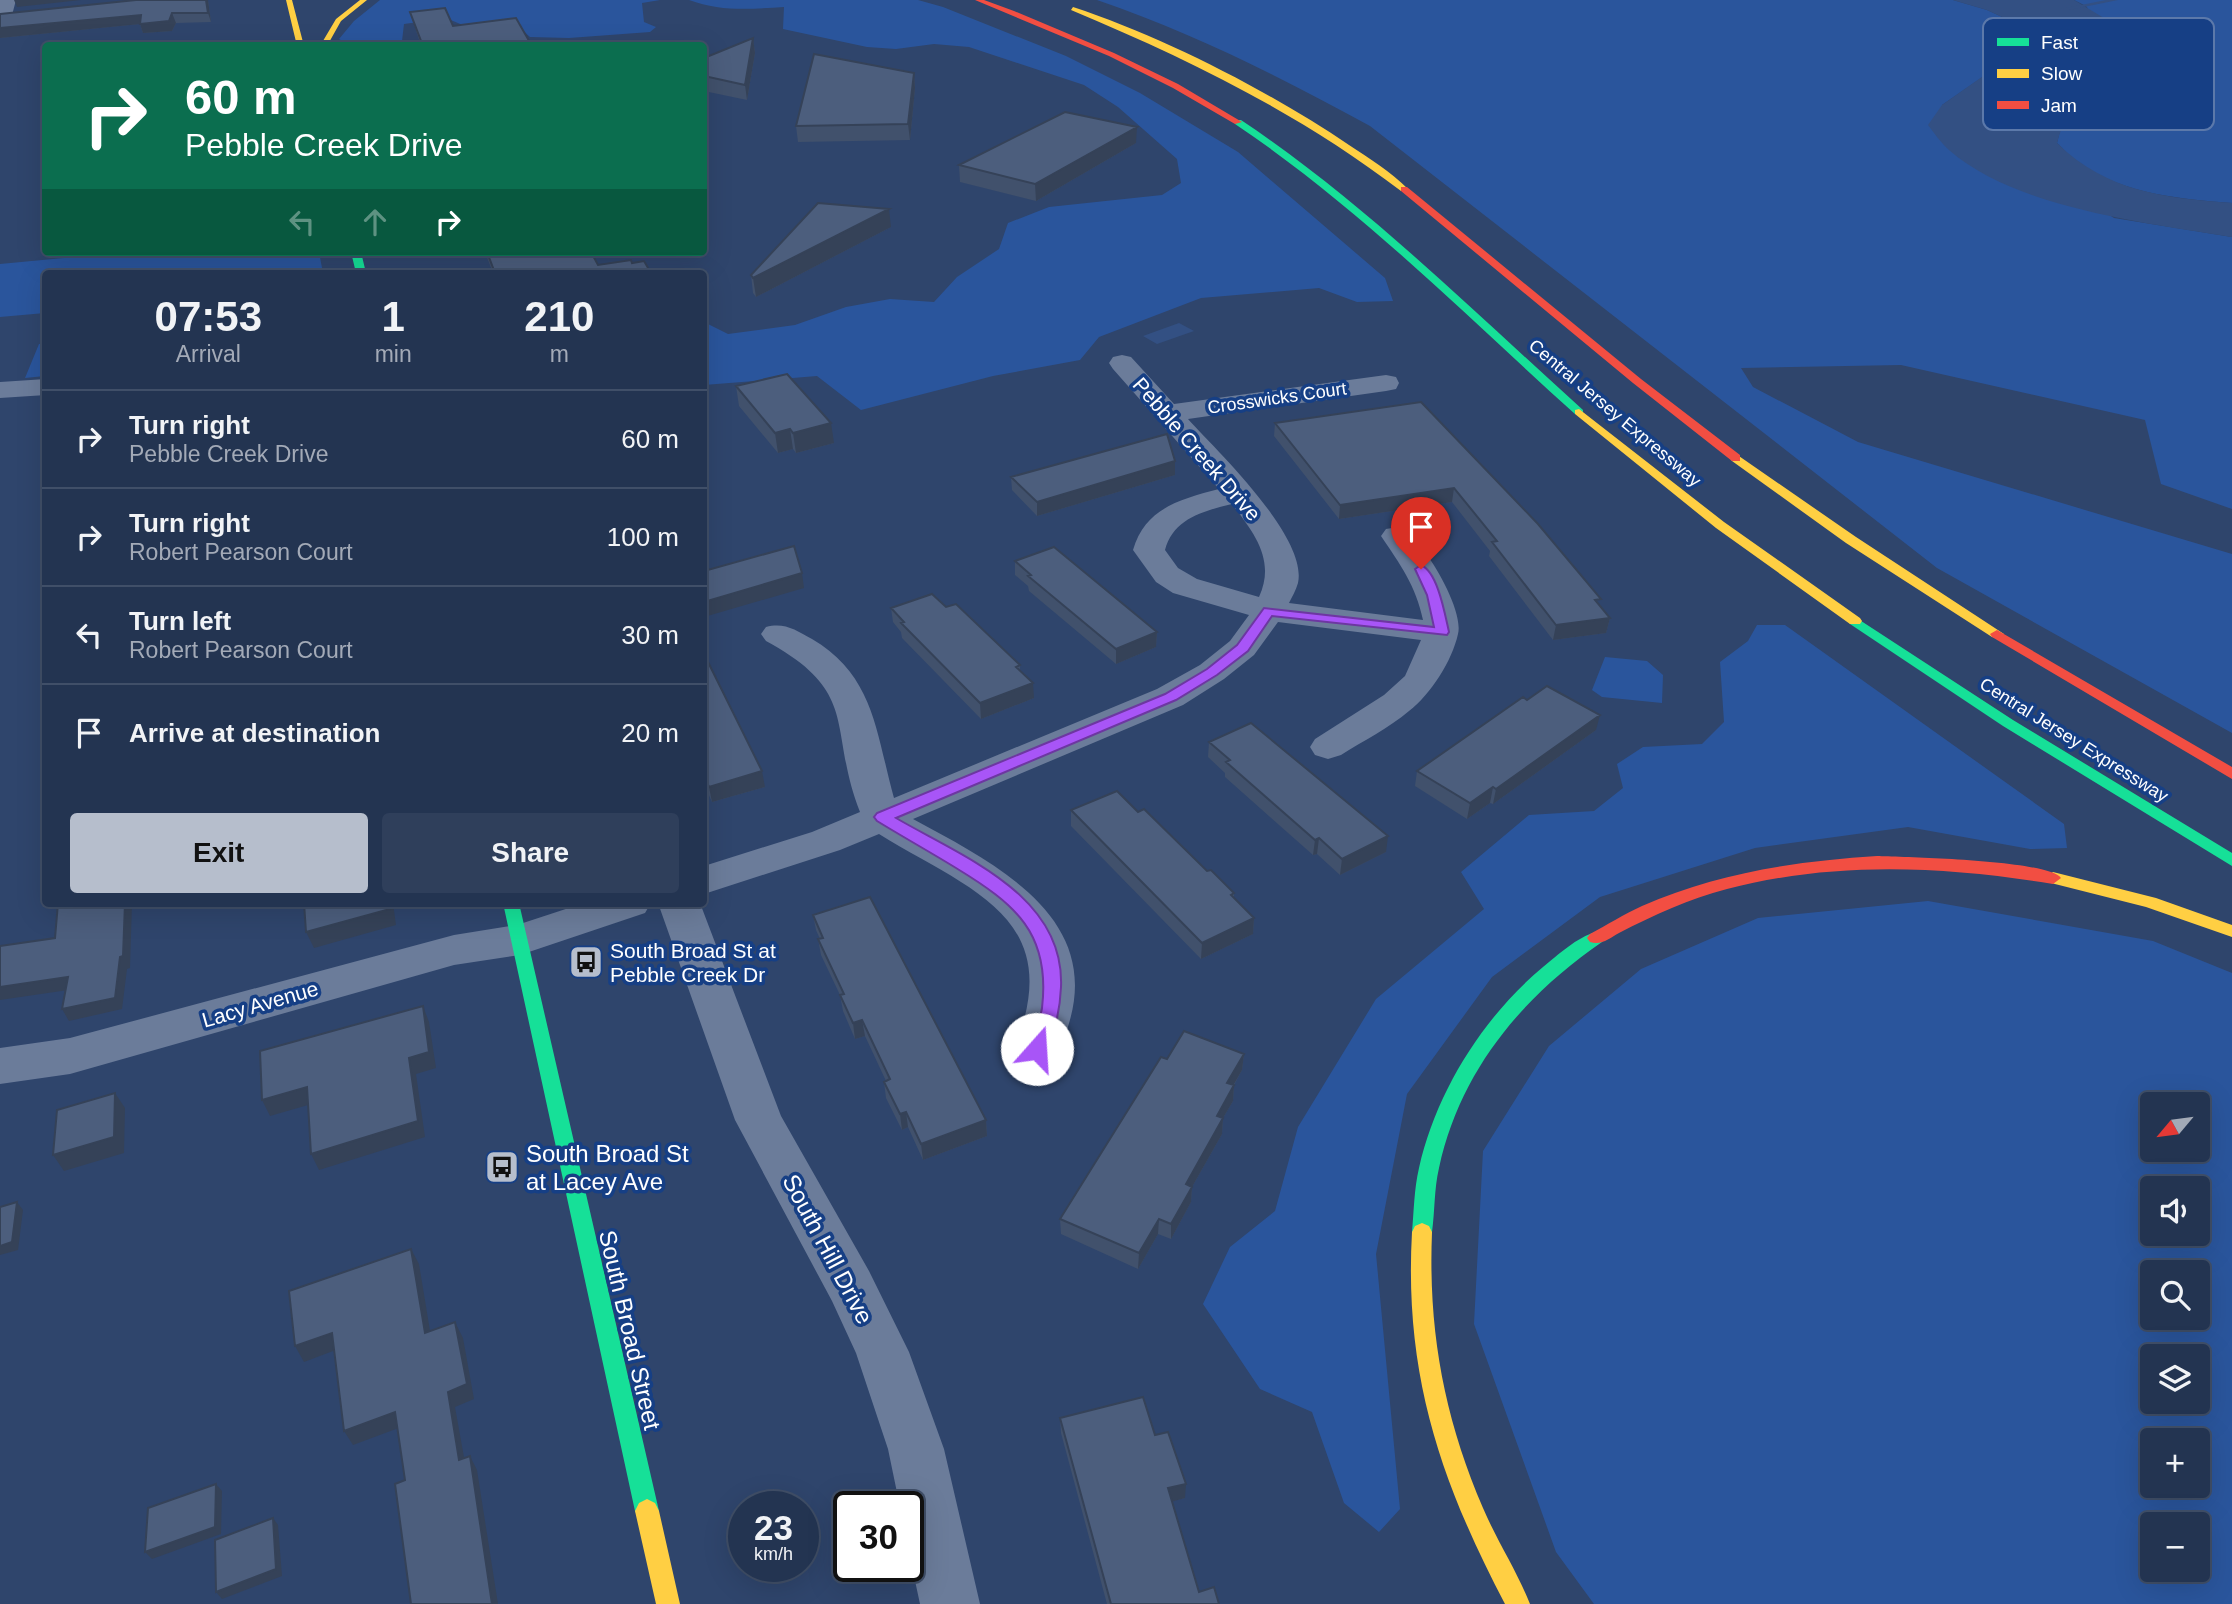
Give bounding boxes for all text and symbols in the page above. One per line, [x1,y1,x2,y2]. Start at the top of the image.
legend [1983,18,2214,130]
text: Fast [2041,32,2079,53]
text: Slow [2041,63,2082,84]
icon: right [70,70,161,161]
text: 60 m [185,70,297,124]
text: Jam [2041,95,2077,116]
text: Pebble Creek Drive [185,127,462,163]
icon: left [283,203,321,241]
icon: ahead [356,203,394,241]
icon: right [429,203,467,241]
text: 07:53 [155,293,262,340]
text: 1 [381,293,405,340]
text: 210 [524,293,594,340]
street label: Central Jersey Expressway [1525,335,1705,491]
text: Arrival [176,341,241,367]
text: min [375,341,412,367]
text: m [550,341,569,367]
street label: Pebble Creek Drive [1129,373,1265,525]
street label: Crosswicks Court [1206,378,1348,418]
text: Turn right [129,410,250,440]
icon: right [70,420,108,458]
text: 60 m [621,424,679,454]
text: Pebble Creek Drive [129,441,328,467]
pin [1391,497,1451,569]
text: Turn right [129,508,250,538]
icon: arrive [1402,508,1440,546]
icon: right [70,518,108,556]
text: 100 m [607,522,679,552]
text: Robert Pearson Court [129,539,353,565]
text: Turn left [129,606,231,636]
icon: left [70,616,108,654]
text: 30 m [621,620,679,650]
text: Robert Pearson Court [129,637,353,663]
street label: Central Jersey Expressway [1976,674,2172,806]
icon: arrive [70,714,108,752]
text: Arrive at destination [129,718,380,748]
text: 20 m [621,718,679,748]
button: Exit [70,813,368,893]
button: Share [382,813,679,893]
place label: South Broad St at Pebble Creek Dr [610,939,776,986]
bus stop icon: South Broad St at Pebble Creek Dr [567,943,605,981]
street label: Lacy Avenue [199,976,321,1032]
position arrow [1000,1012,1074,1086]
north arrow [2140,1092,2210,1162]
map controls [2140,1092,2210,1582]
place label: South Broad St at Lacey Ave [526,1140,689,1195]
bus stop icon: South Broad St at Lacey Ave [483,1148,521,1186]
street label: South Hill Drive [777,1170,879,1328]
button: sound [2140,1176,2210,1246]
street label: South Broad Street [594,1228,666,1433]
button: search [2140,1260,2210,1330]
button: layers [2140,1344,2210,1414]
button: + [2140,1428,2210,1498]
speed limit sign: 30 [833,1491,924,1582]
text: 23 [754,1508,793,1547]
button: − [2140,1512,2210,1582]
text: km/h [754,1544,793,1564]

